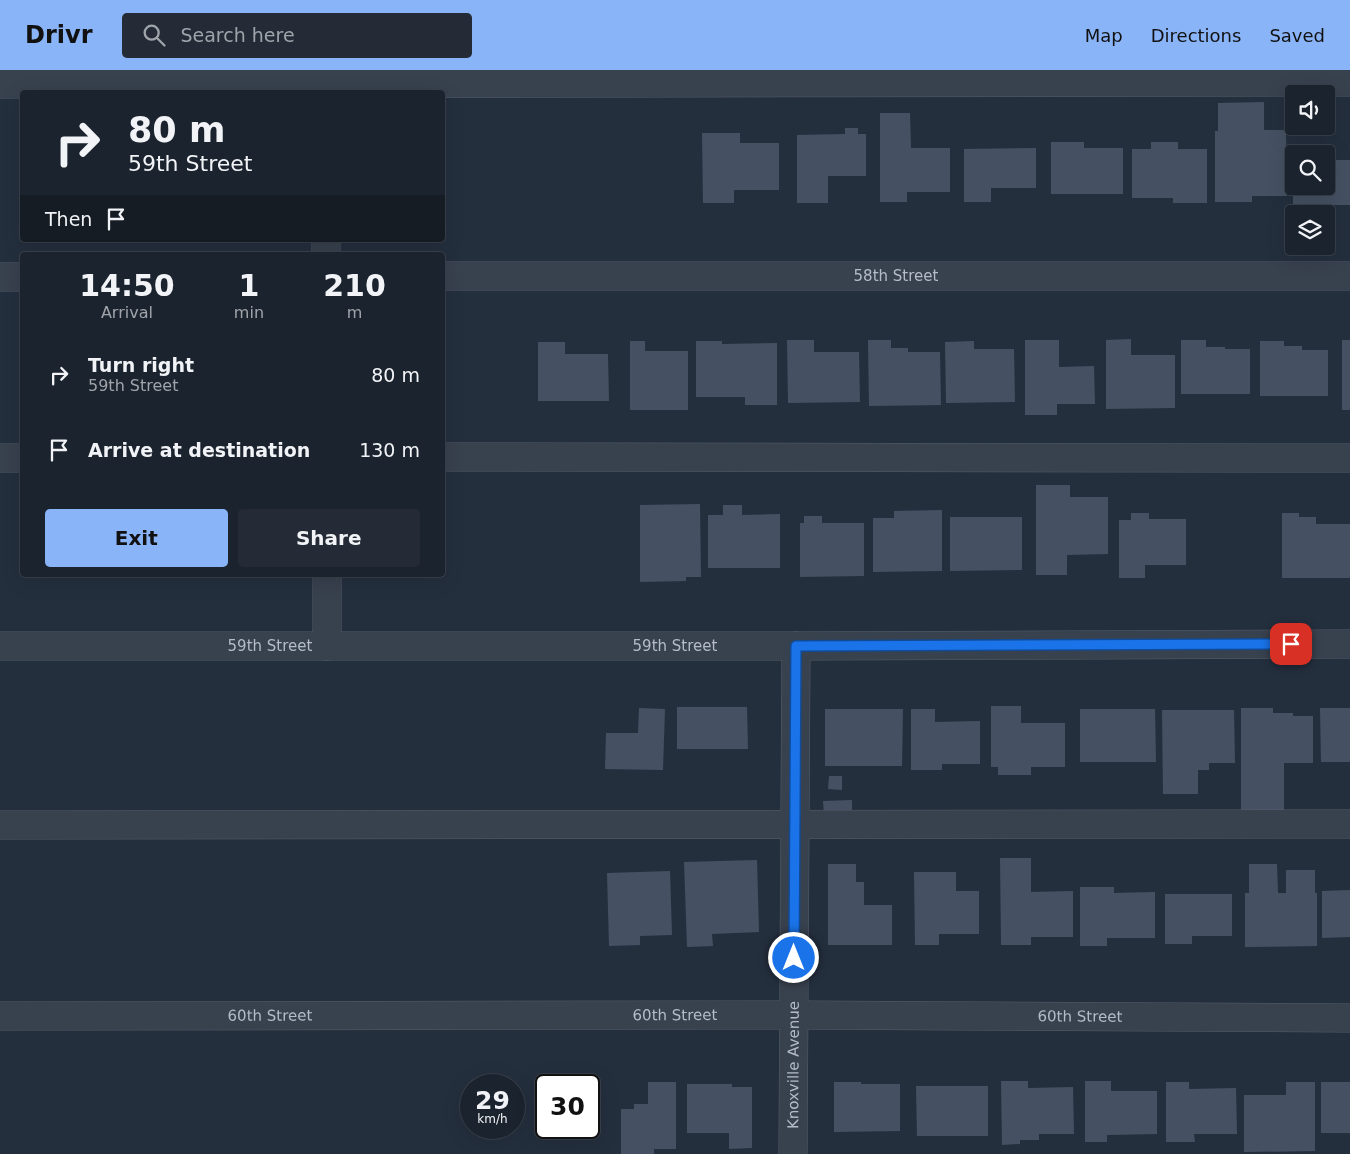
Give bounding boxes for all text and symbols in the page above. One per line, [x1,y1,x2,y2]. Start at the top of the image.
search box [122,13,472,58]
text: Drivr [25,21,92,49]
icon: search [140,21,168,49]
text: Search here [180,24,295,46]
text: Map [1085,25,1123,46]
text: Directions [1151,25,1241,46]
text: Saved [1269,25,1325,46]
map controls [1285,85,1335,255]
button: sound [1285,85,1335,135]
icon: right [45,110,110,175]
text: 80 m [128,110,225,150]
button: search [1285,145,1335,195]
text: 59th Street [128,151,252,176]
icon: arrive [102,205,130,233]
button: layers [1285,205,1335,255]
text: Then [45,208,92,230]
street label: 58th Street [854,267,939,285]
text: 14:50 [79,268,175,303]
text: 1 [238,268,259,303]
text: 210 [323,268,386,303]
text: Arrival [101,303,153,322]
text: min [234,303,264,322]
text: m [347,303,362,322]
text: Turn right [88,354,194,376]
icon: right [45,361,73,389]
text: 80 m [371,364,420,386]
text: 59th Street [88,376,178,395]
icon: arrive [45,436,73,464]
text: Arrive at destination [88,439,310,461]
text: 130 m [359,439,420,461]
button: Exit [45,509,228,567]
button: Share [238,509,420,567]
pin [1270,623,1312,665]
icon: arrive [1277,630,1305,658]
street label: 59th Street [228,637,313,655]
street label: 59th Street [633,637,718,655]
position arrow [767,931,819,983]
street label: Knoxville Avenue [784,1001,803,1129]
street label: 60th Street [633,1006,718,1024]
street label: 60th Street [228,1007,313,1025]
street label: 60th Street [1037,1007,1123,1026]
speed limit sign: 30 [535,1074,600,1139]
text: 29 [475,1086,510,1115]
text: km/h [477,1112,508,1126]

